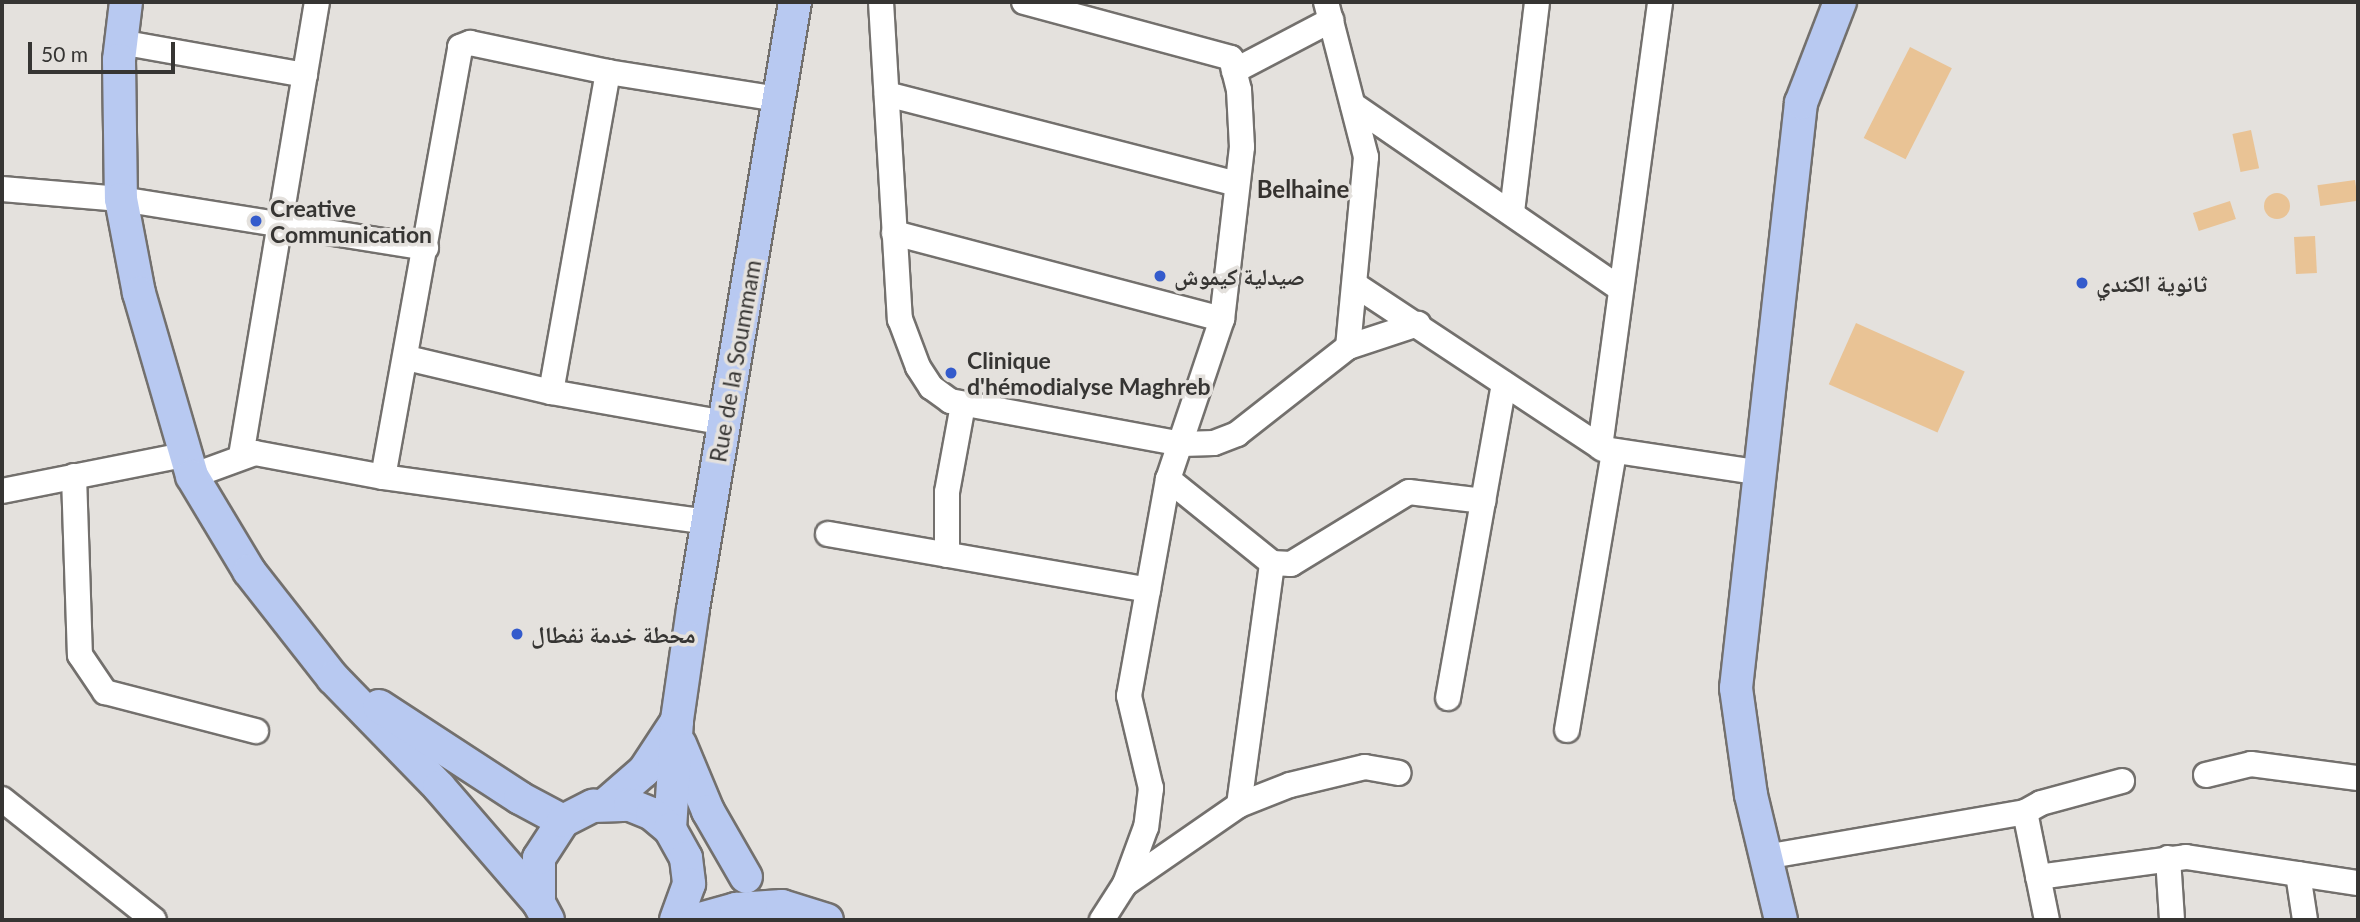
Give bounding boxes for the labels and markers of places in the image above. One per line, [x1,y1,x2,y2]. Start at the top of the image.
place label: Creative Communication [270,194,432,248]
marker: Creative Communication [248,213,264,229]
place label: صيدلية كيموش [1174,262,1305,290]
marker: صيدلية كيموش [1152,268,1168,284]
place label: ثانوية الكندي [2096,269,2207,297]
marker: ثانوية الكندي [2074,275,2090,291]
place label: Clinique d'hémodialyse Maghreb [967,346,1211,400]
marker: Clinique d'hémodialyse Maghreb [941,363,961,383]
place label: محطة خدمة نفطال [531,620,696,648]
marker: محطة خدمة نفطال [509,626,525,642]

